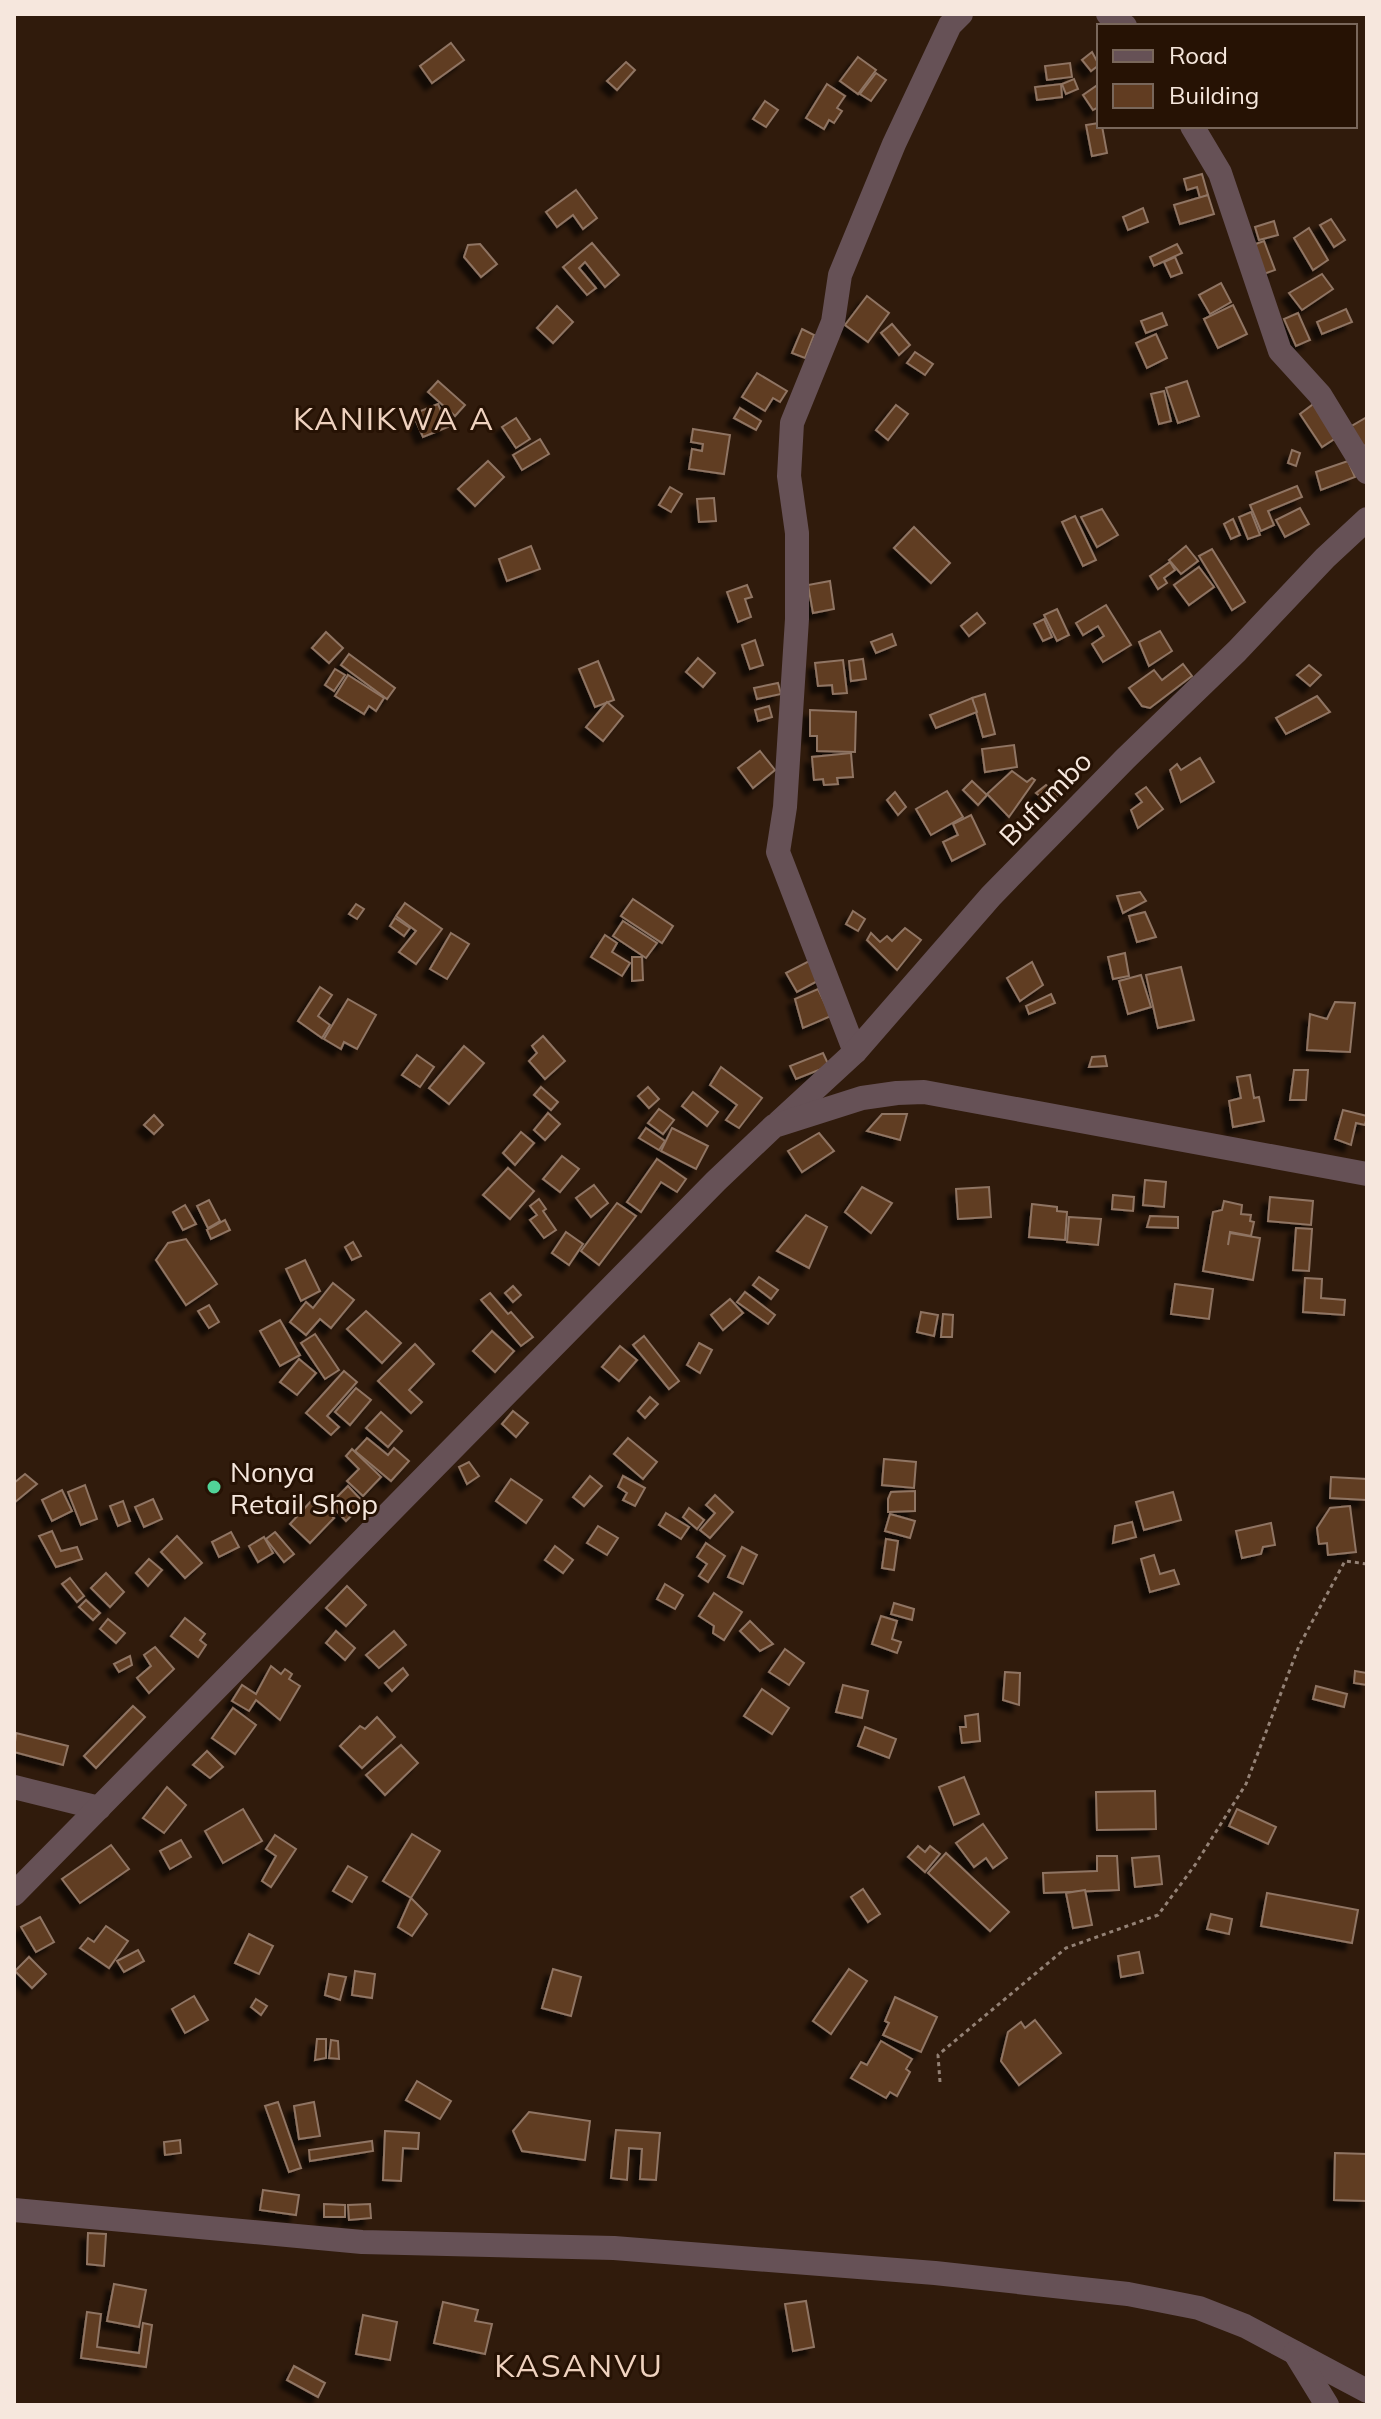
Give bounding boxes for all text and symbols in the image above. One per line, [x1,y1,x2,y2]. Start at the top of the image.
legend [1097,24,1357,128]
text: Road [1169,40,1228,70]
text: Building [1169,80,1259,110]
district label: KANIKWA A [293,398,495,438]
street label: Bufumbo [991,743,1099,853]
place label: Nonya Retail Shop [230,1454,378,1521]
marker: Nonya Retail Shop [205,1478,223,1496]
district label: KASANVU [494,2345,664,2385]

